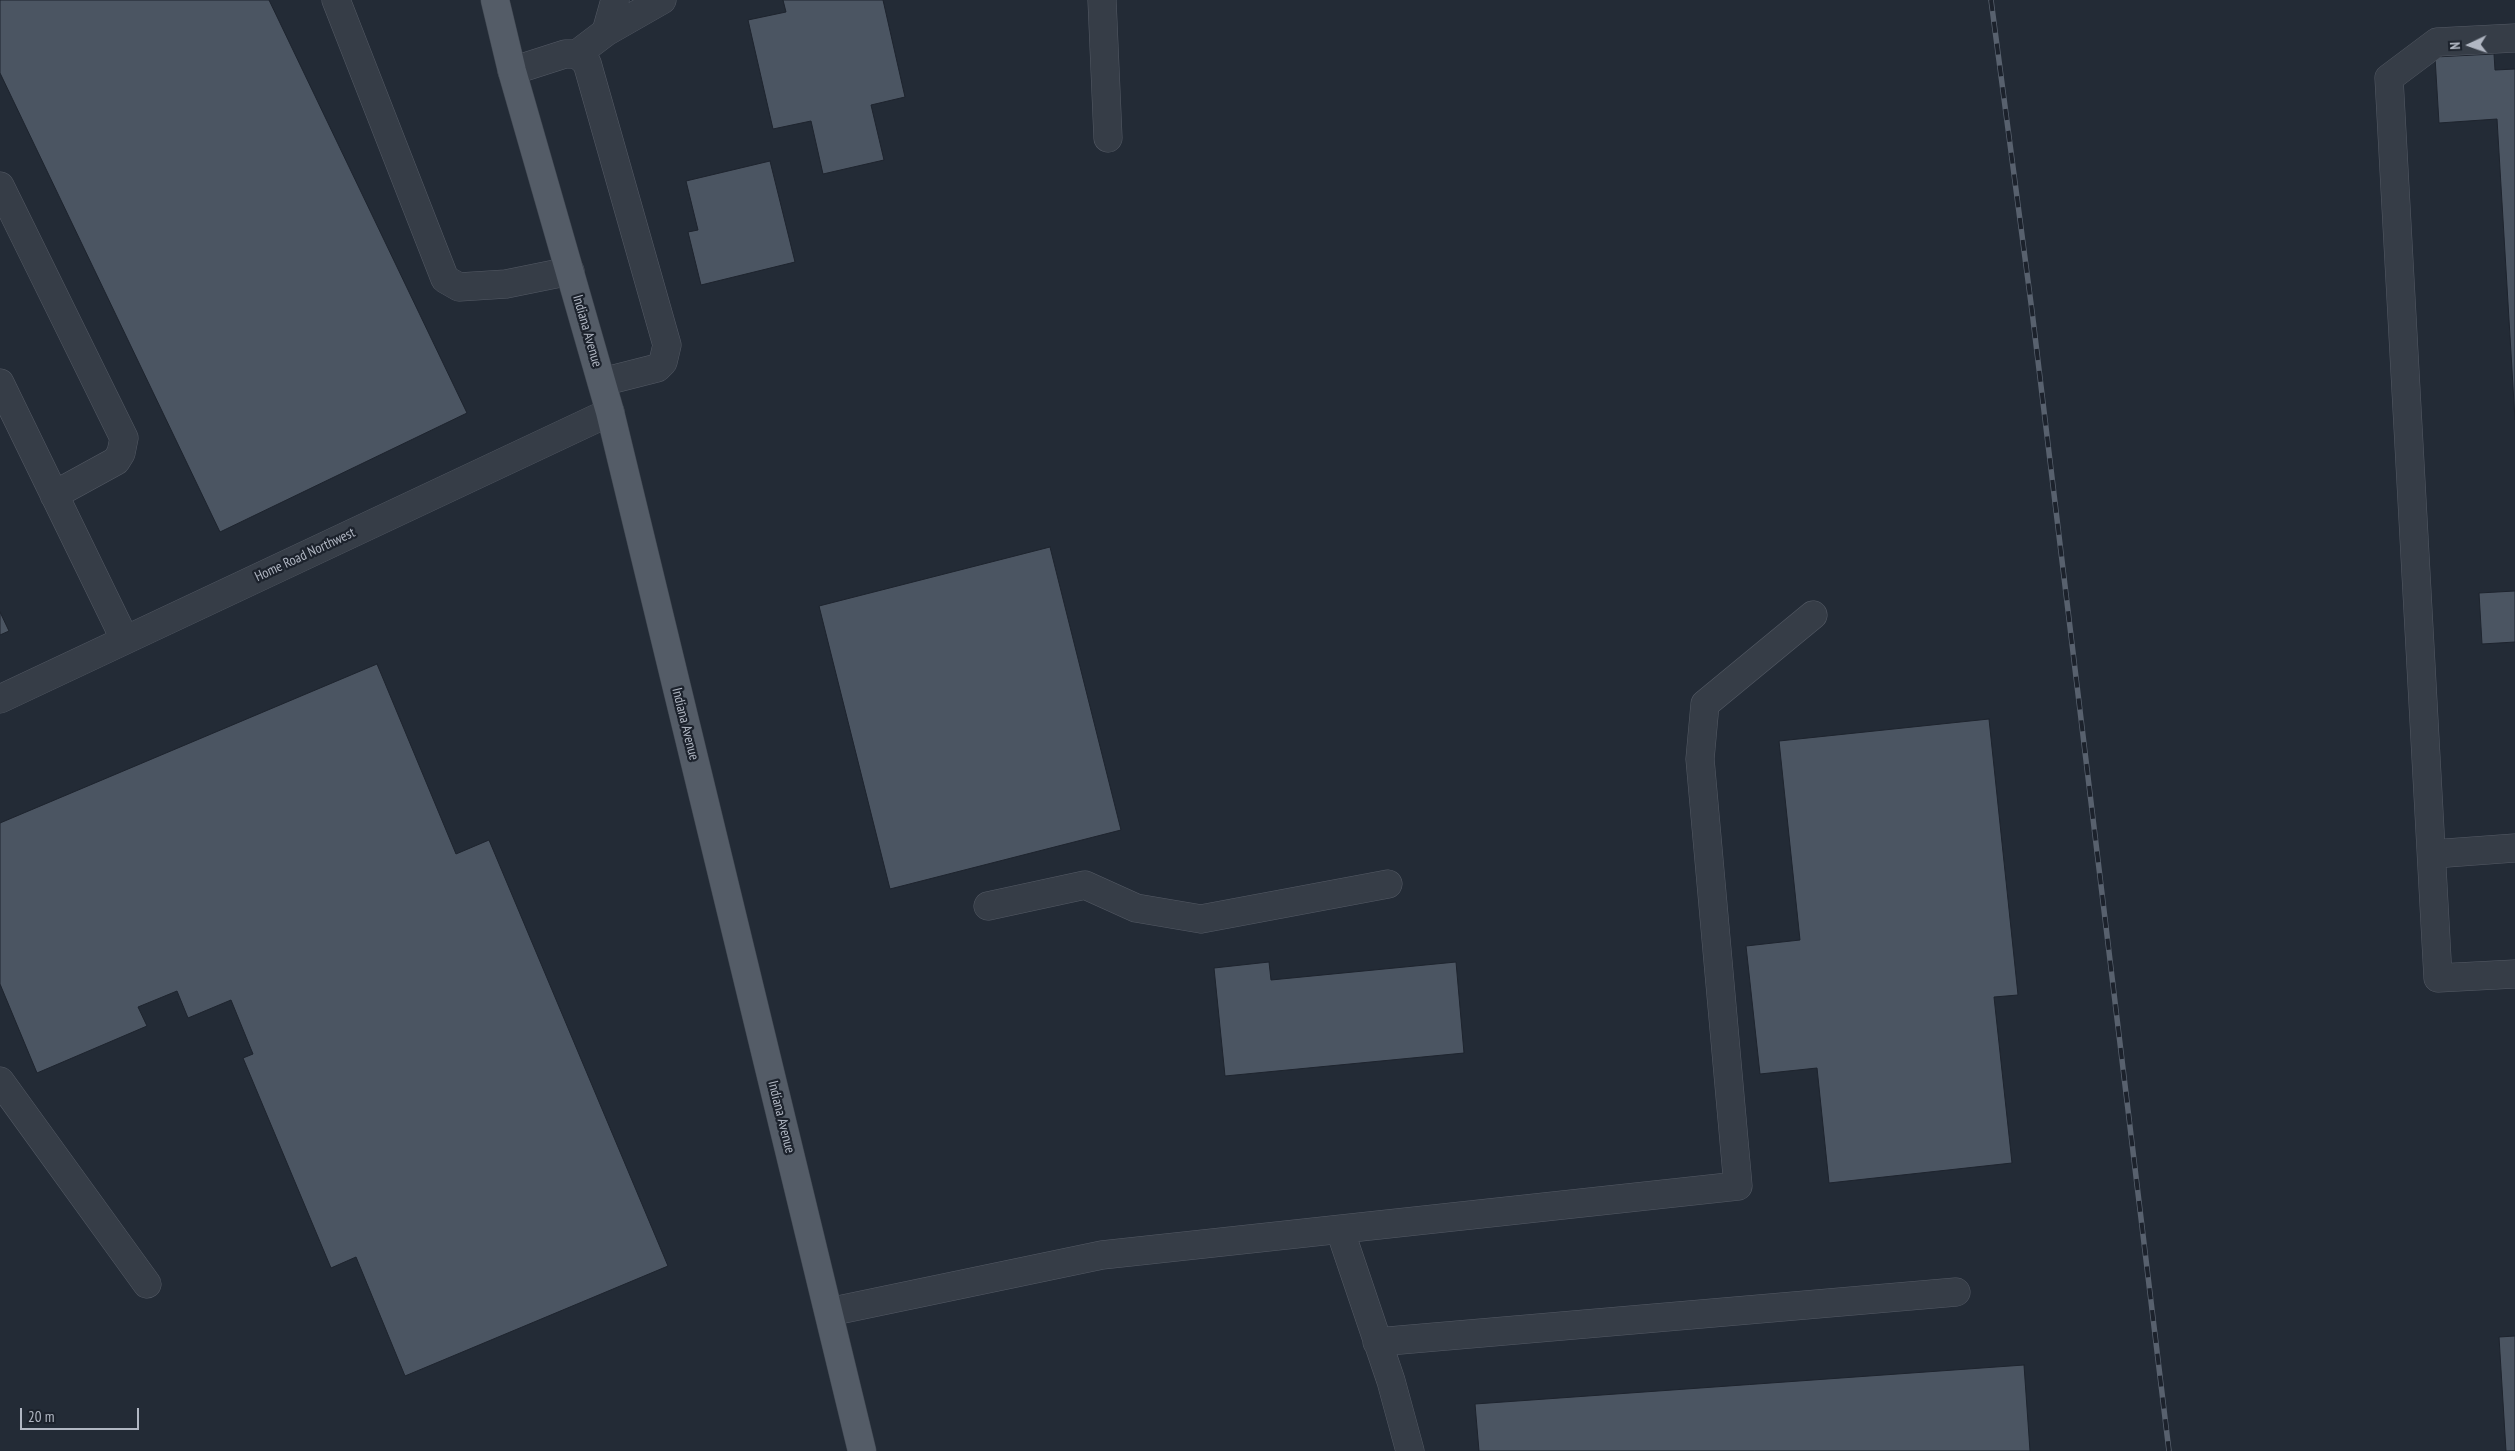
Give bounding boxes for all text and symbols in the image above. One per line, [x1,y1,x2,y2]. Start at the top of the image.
north arrow [2445,20,2495,70]
text: N [2446,42,2464,50]
street label: Indiana Avenue [569,293,605,369]
street label: Home Road Northwest [252,524,358,586]
street label: Indiana Avenue [668,686,702,762]
street label: Indiana Avenue [764,1079,798,1155]
scale bar [22,1398,141,1430]
text: 20 m [28,1407,54,1426]

